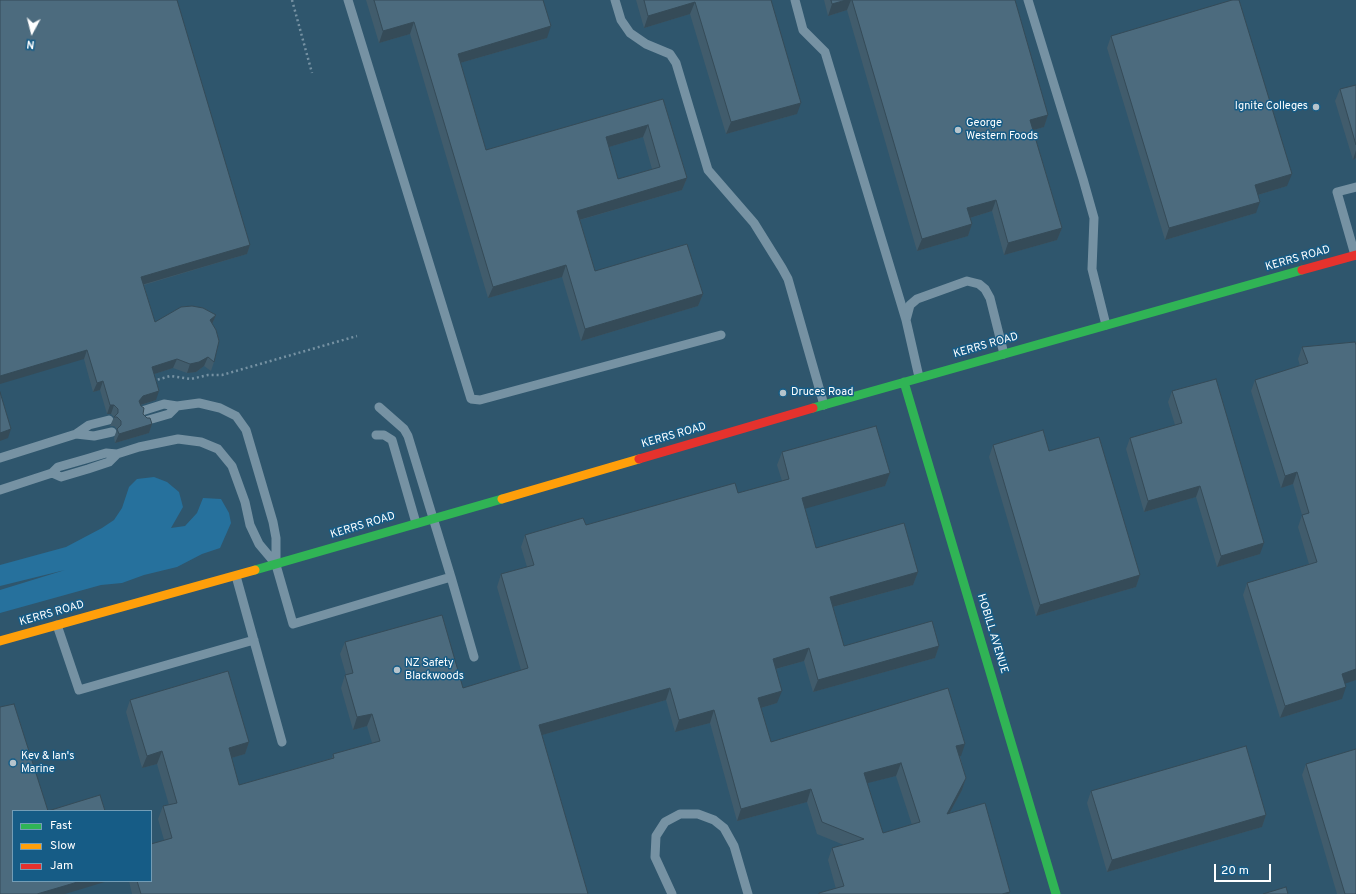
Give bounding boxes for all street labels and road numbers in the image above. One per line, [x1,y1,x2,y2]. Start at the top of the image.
street label: KERRS ROAD [1264,243,1332,275]
street label: KERRS ROAD [952,330,1020,362]
street label: KERRS ROAD [640,420,708,452]
street label: KERRS ROAD [329,510,397,542]
street label: HOBILL AVENUE [974,593,1010,675]
street label: KERRS ROAD [18,598,86,630]

